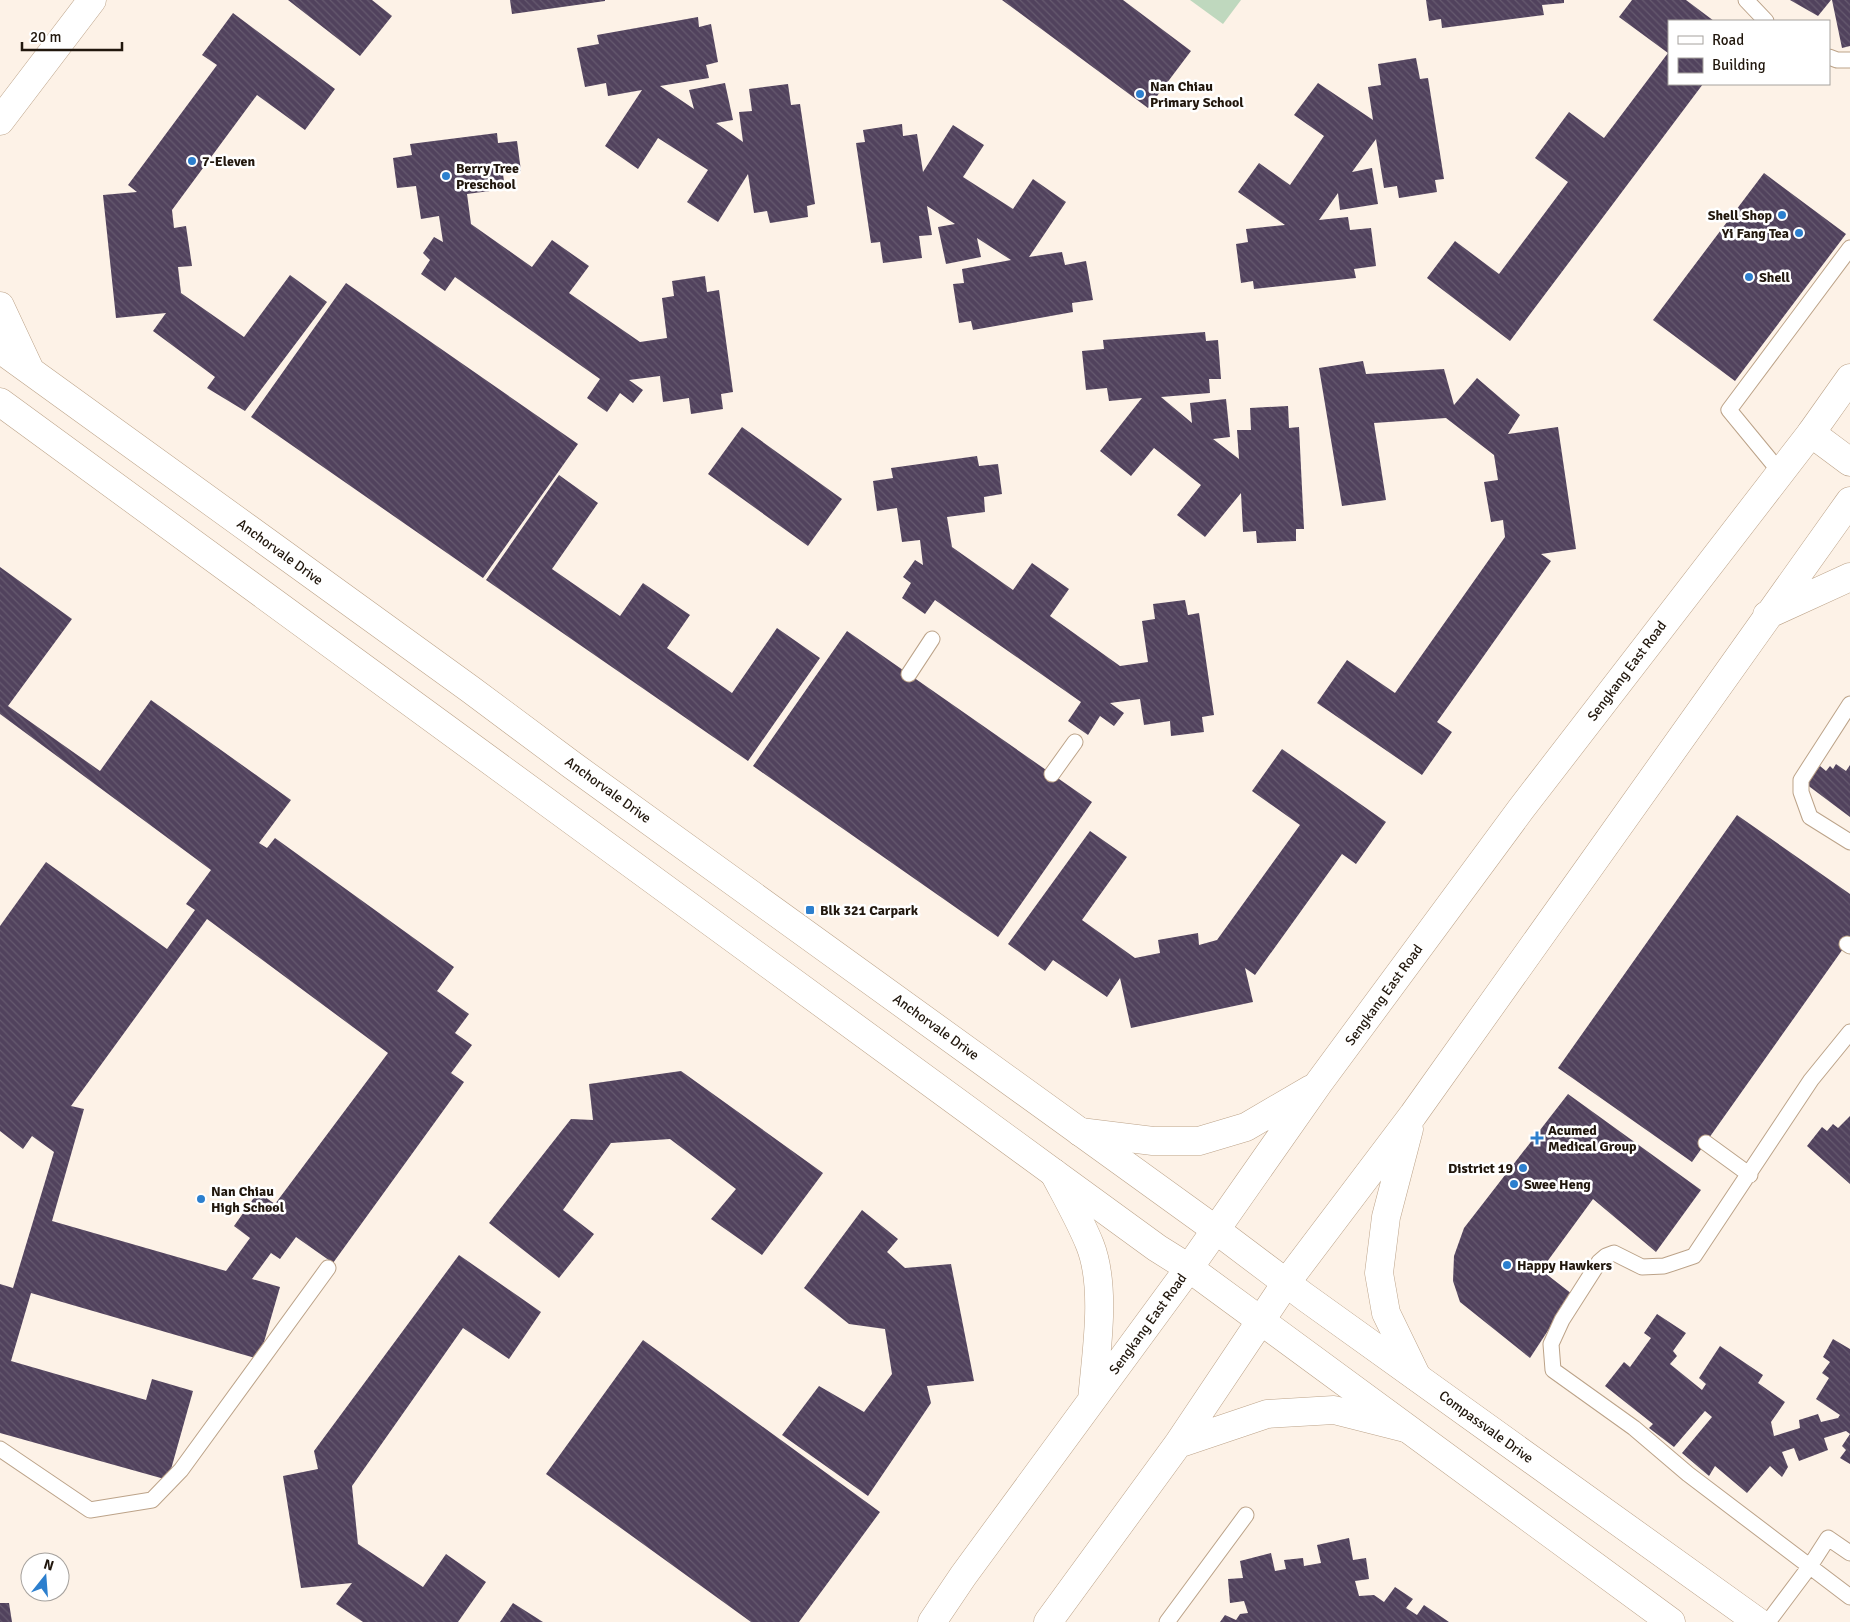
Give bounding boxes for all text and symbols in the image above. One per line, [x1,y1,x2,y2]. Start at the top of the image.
scale bar [22,20,122,52]
legend [1668,20,1830,85]
text: 20 m [30,28,61,46]
text: Road [1712,31,1744,49]
text: Building [1712,56,1766,74]
place label: Nan Chiau Primary School [1150,78,1244,111]
marker: Nan Chiau Primary School [1134,88,1146,100]
place label: 7-Eleven [202,153,255,170]
marker: 7-Eleven [186,155,198,167]
place label: Berry Tree Preschool [456,160,519,193]
marker: Berry Tree Preschool [440,170,452,182]
place label: Shell Shop [1708,207,1772,224]
marker: Shell Shop [1776,209,1788,221]
place label: Yi Fang Tea [1721,225,1789,242]
marker: Yi Fang Tea [1793,227,1805,239]
place label: Shell [1759,269,1791,286]
marker: Shell [1743,271,1755,283]
street label: Anchorvale Drive [234,515,326,589]
street label: Sengkang East Road [1584,618,1670,724]
street label: Anchorvale Drive [562,753,654,827]
place label: Blk 321 Carpark [820,902,919,919]
marker: Blk 321 Carpark [804,904,816,916]
street label: Sengkang East Road [1342,941,1426,1049]
street label: Anchorvale Drive [890,990,982,1064]
place label: Acumed Medical Group [1548,1122,1637,1155]
marker: Acumed Medical Group [1530,1131,1544,1145]
place label: District 19 [1448,1160,1513,1177]
marker: District 19 [1517,1162,1529,1174]
place label: Swee Heng [1524,1176,1591,1193]
marker: Swee Heng [1508,1178,1520,1190]
place label: Nan Chiau High School [211,1183,285,1216]
marker: Nan Chiau High School [195,1193,207,1205]
place label: Happy Hawkers [1517,1257,1612,1274]
marker: Happy Hawkers [1501,1259,1513,1271]
street label: Sengkang East Road [1106,1270,1190,1378]
street label: Compassvale Drive [1436,1387,1536,1467]
north arrow [20,1552,70,1602]
text: N [42,1555,56,1575]

